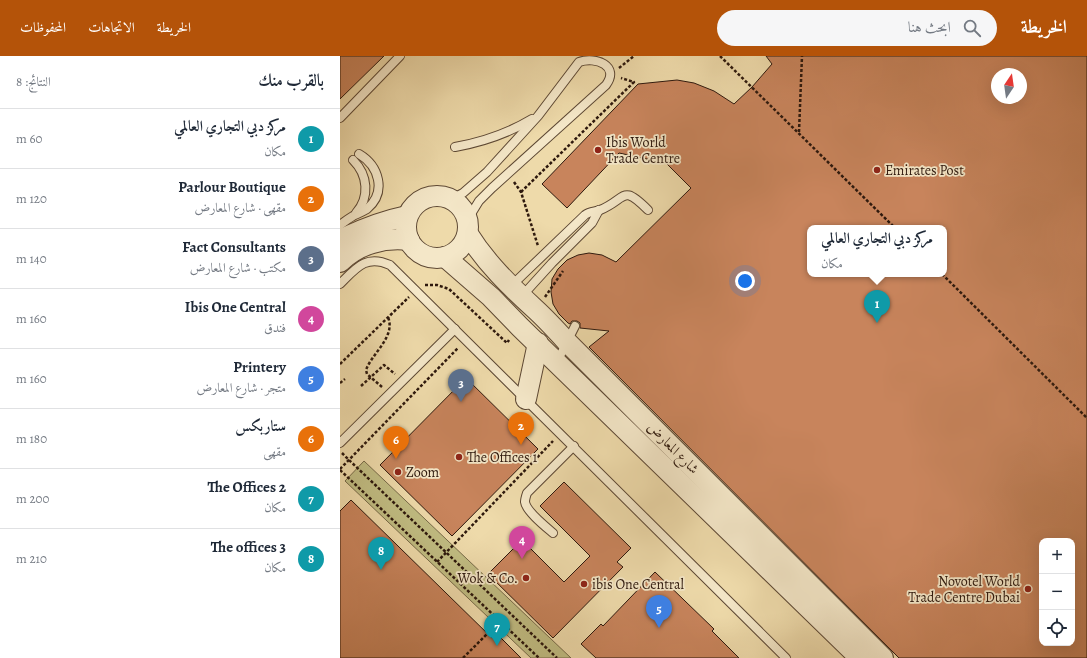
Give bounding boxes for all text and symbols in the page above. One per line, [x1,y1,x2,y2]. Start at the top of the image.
search box [717,10,997,46]
text: الخريطة [1021,14,1067,40]
text: ابحث هنا [908,17,951,37]
icon: search [961,17,983,39]
text: المحفوظات [20,18,66,37]
text: الاتجاهات [88,18,135,37]
text: الخريطة [157,18,191,37]
north arrow [991,68,1027,104]
text: بالقرب منك [258,69,324,92]
text: النتائج: 8 [16,73,51,90]
text: مركز دبي التجاري العالمي [174,116,286,136]
text: 60 m [16,130,42,147]
text: 1 [309,130,313,147]
place label: Ibis World Trade Centre [606,133,680,168]
text: مكان [264,143,286,160]
marker: Ibis World Trade Centre [593,145,603,155]
place label: Emirates Post [885,161,964,180]
marker: Emirates Post [872,165,882,175]
text: Parlour Boutique [178,177,286,197]
text: 120 m [16,190,47,207]
text: 2 [308,190,314,207]
text: مقهى · شارع المعارض [194,199,286,216]
popup [807,225,947,277]
text: مركز دبي التجاري العالمي [821,228,933,248]
text: Fact Consultants [182,237,286,257]
text: 140 m [16,250,47,267]
text: 3 [308,250,314,267]
text: مكان [821,255,843,272]
text: مكتب · شارع المعارض [190,259,286,276]
your location [735,271,755,291]
pin: 1 [864,290,890,323]
text: Ibis One Central [185,297,286,317]
text: 160 m [16,310,47,327]
text: 4 [308,310,314,327]
text: فندق [264,319,286,336]
text: Printery [233,357,286,377]
pin: 3 [448,369,474,402]
text: 160 m [16,370,47,387]
text: 5 [308,370,314,387]
text: متجر · شارع المعارض [196,379,286,396]
pin: 2 [508,412,534,445]
text: ستاربكس [235,416,286,436]
street label: شارع المعارض [642,418,703,479]
pin: 6 [383,426,409,459]
text: 180 m [16,430,47,447]
text: 6 [308,430,314,447]
text: مقهى [263,443,286,460]
place label: The Offices 1 [467,448,537,467]
marker: The Offices 1 [454,452,464,462]
place label: Zoom [406,463,440,482]
marker: Zoom [393,467,403,477]
text: The Offices 2 [208,477,286,497]
text: 200 m [16,490,49,507]
text: 7 [308,490,314,507]
text: مكان [264,499,286,516]
pin: 4 [509,526,535,559]
text: The offices 3 [211,537,286,557]
pin: 8 [368,537,394,570]
map controls [1039,538,1075,646]
button: + [1039,538,1075,574]
text: 210 m [16,550,47,567]
text: 8 [308,550,314,567]
text: مكان [264,559,286,576]
place label: Wok & Co. [457,569,518,588]
place label: Novotel World Trade Centre Dubai [908,572,1020,607]
marker: Wok & Co. [521,573,531,583]
button: − [1039,574,1075,610]
place label: ibis One Central [592,575,685,594]
marker: ibis One Central [579,579,589,589]
marker: Novotel World Trade Centre Dubai [1023,584,1033,594]
pin: 5 [646,595,672,628]
button: locate [1039,610,1075,646]
pin: 7 [484,613,510,646]

